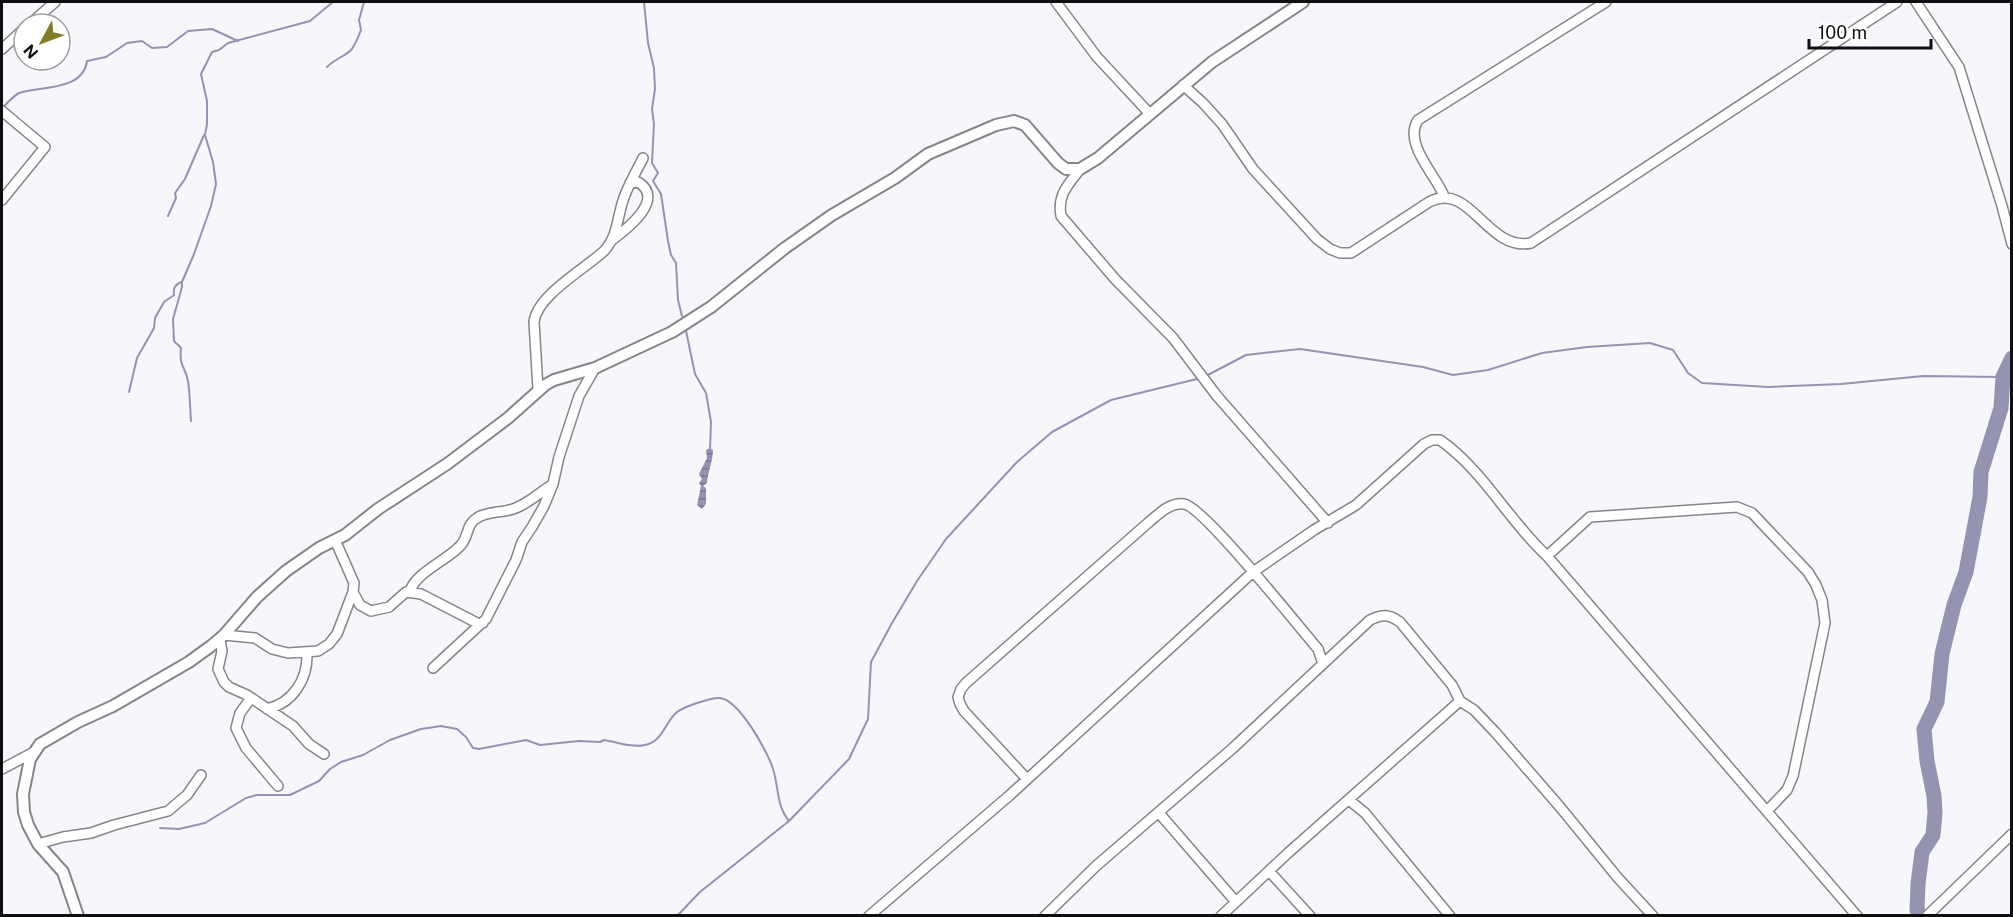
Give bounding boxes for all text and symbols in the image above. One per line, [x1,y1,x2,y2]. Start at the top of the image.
north arrow [12,12,72,72]
scale bar [1809,12,1930,50]
text: 100 m [1818,22,1867,43]
text: N [20,41,42,62]

